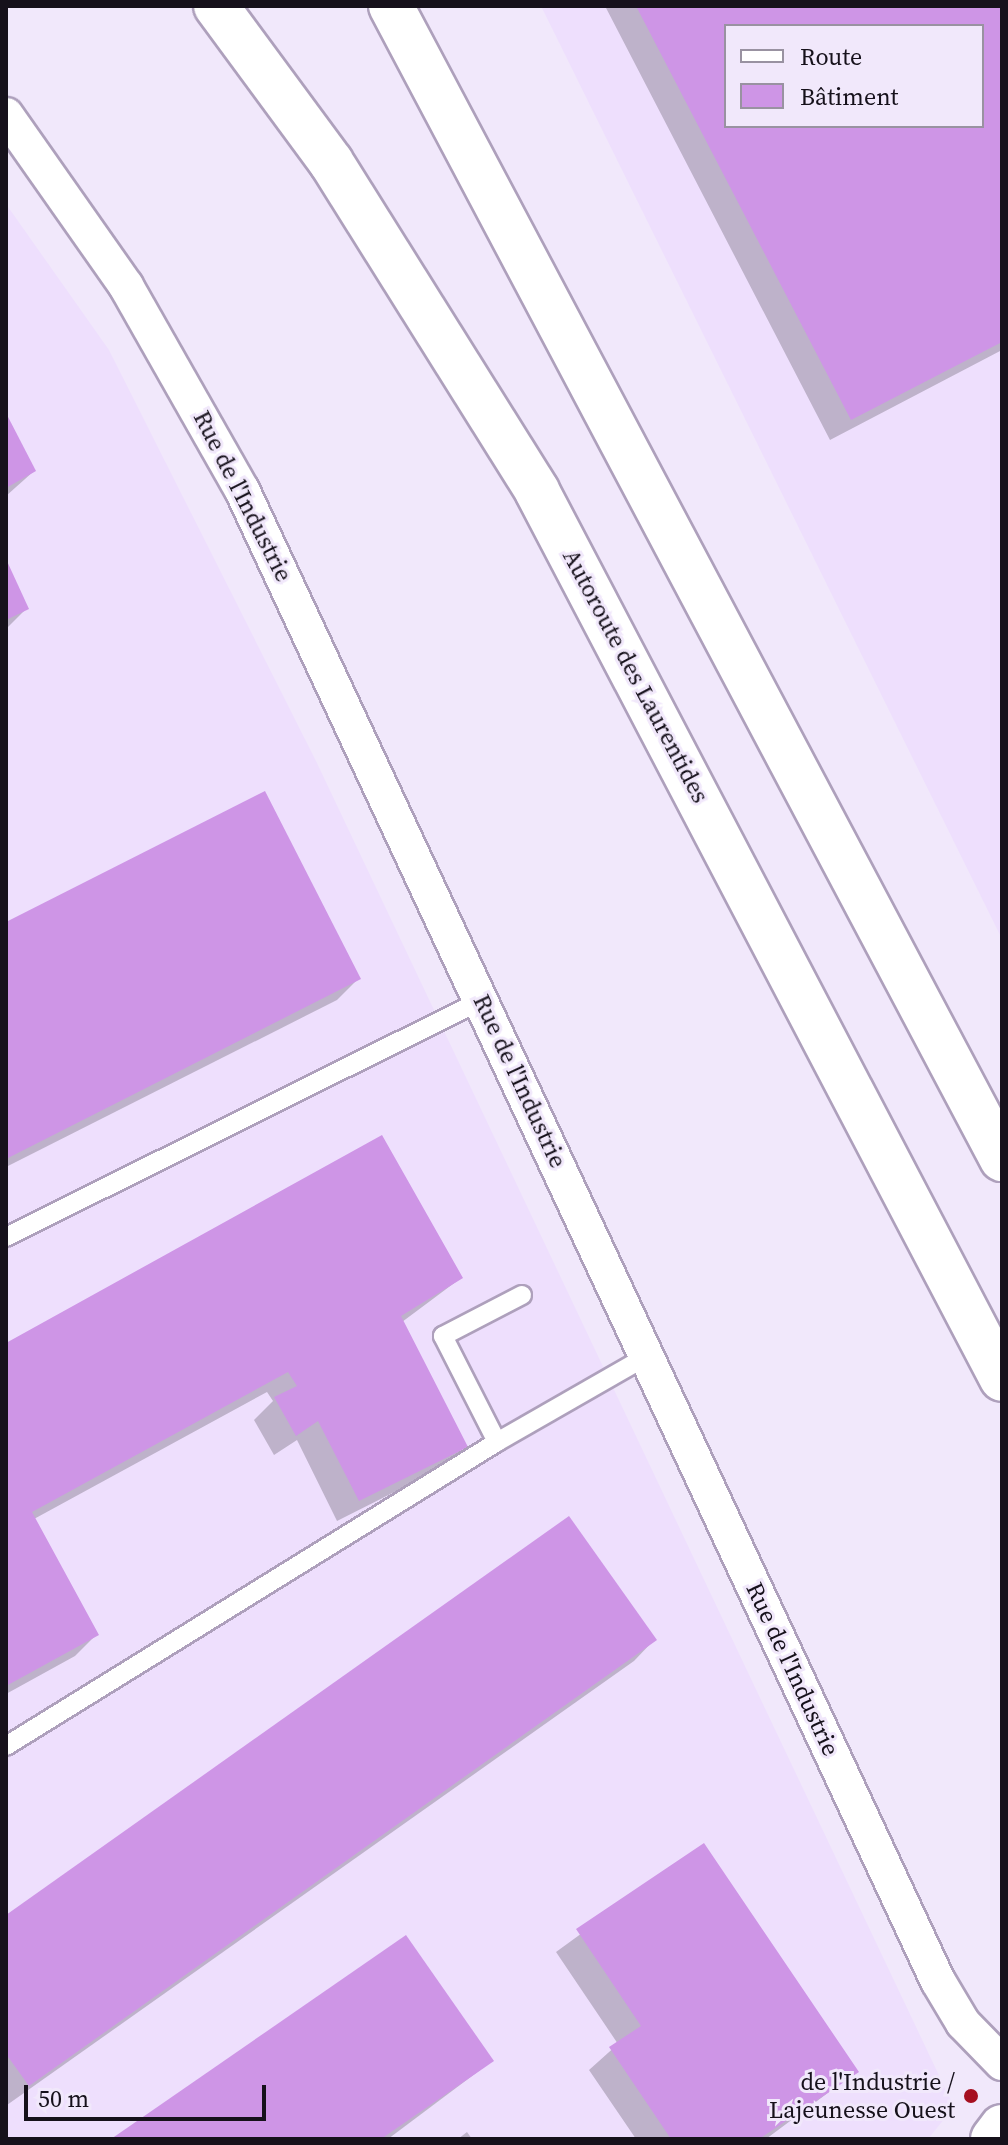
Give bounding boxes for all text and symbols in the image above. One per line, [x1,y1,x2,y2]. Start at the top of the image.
legend [724,24,984,128]
text: Route [800,40,862,73]
text: Bâtiment [800,80,898,113]
street label: Rue de l'Industrie [187,406,299,586]
street label: Autoroute des Laurentides [557,544,715,808]
street label: Rue de l'Industrie [467,990,573,1172]
street label: Rue de l'Industrie [740,1578,846,1760]
place label: de l'Industrie / Lajeunesse Ouest [769,2068,955,2124]
scale bar [28,2069,270,2119]
text: 50 m [38,2082,89,2115]
marker: de l'Industrie / Lajeunesse Ouest [962,2087,980,2105]

